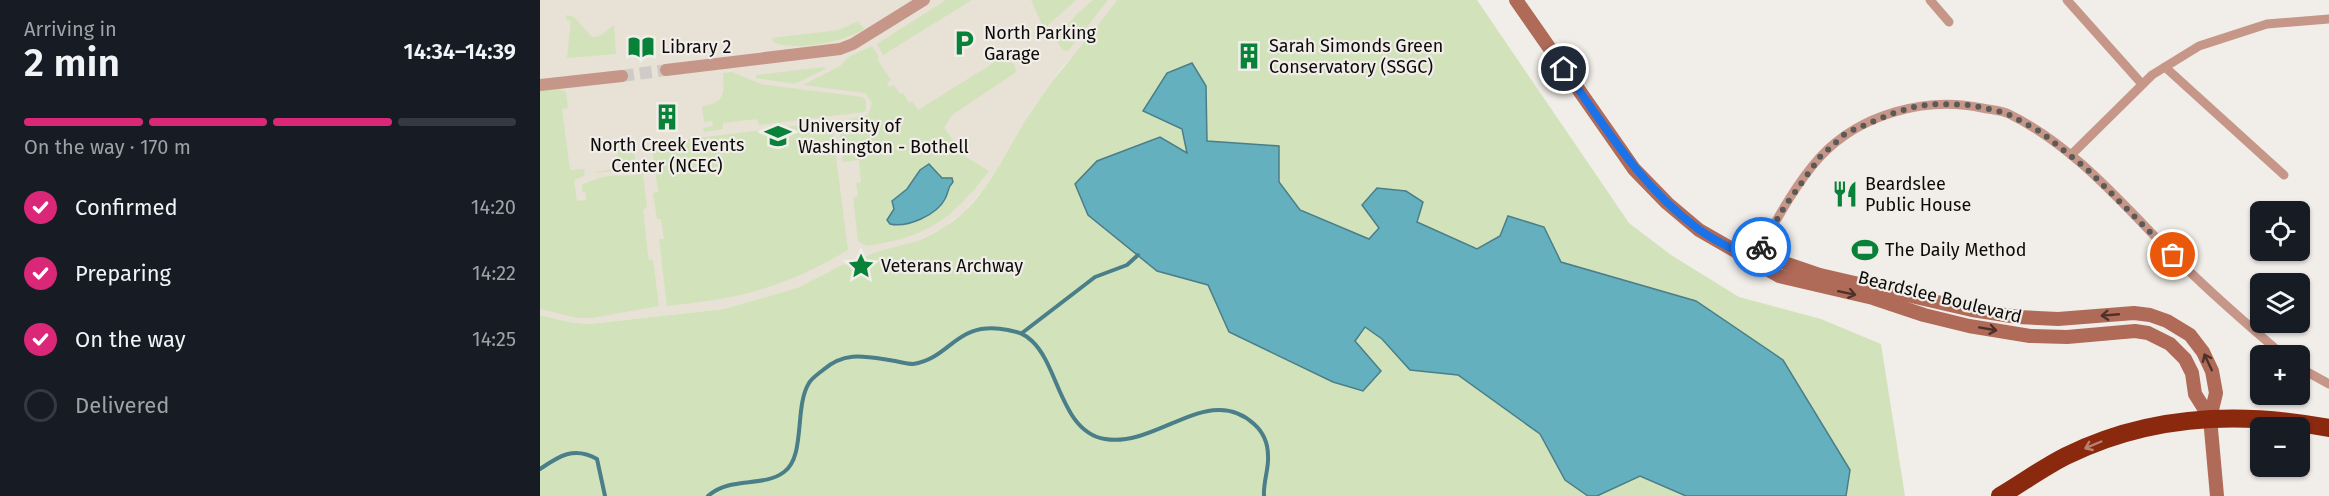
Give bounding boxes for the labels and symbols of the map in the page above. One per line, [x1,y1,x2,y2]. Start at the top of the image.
place label: North Parking Garage [984,22,1097,65]
parking icon: North Parking Garage [949,28,979,58]
library icon: Library 2 [626,32,656,62]
place label: Sarah Simonds Green Conservatory (SSGC) [1269,35,1443,78]
place label: Library 2 [661,36,731,58]
building icon: Sarah Simonds Green Conservatory (SSGC) [1234,41,1264,71]
pin [1538,43,1589,94]
building icon: North Creek Events Center (NCEC) [652,102,682,132]
place label: University of Washington - Bothell [798,115,969,158]
school or university icon: University of Washington - Bothell [763,121,793,151]
place label: North Creek Events Center (NCEC) [590,134,744,177]
place label: Beardslee Public House [1865,173,1971,216]
restaurant icon: Beardslee Public House [1830,179,1860,209]
courier [1731,217,1791,277]
pin [2147,229,2198,280]
sports icon: The Daily Method [1850,235,1880,265]
place label: The Daily Method [1885,239,2027,261]
place icon: Veterans Archway [846,251,876,281]
place label: Veterans Archway [881,255,1023,277]
street label: Beardslee Boulevard [1856,266,2024,328]
one-way arrow [1837,288,1857,299]
one-way arrow [2100,310,2120,321]
one-way arrow [1978,324,1997,335]
one-way arrow [2201,353,2213,371]
one-way arrow [2084,440,2102,451]

